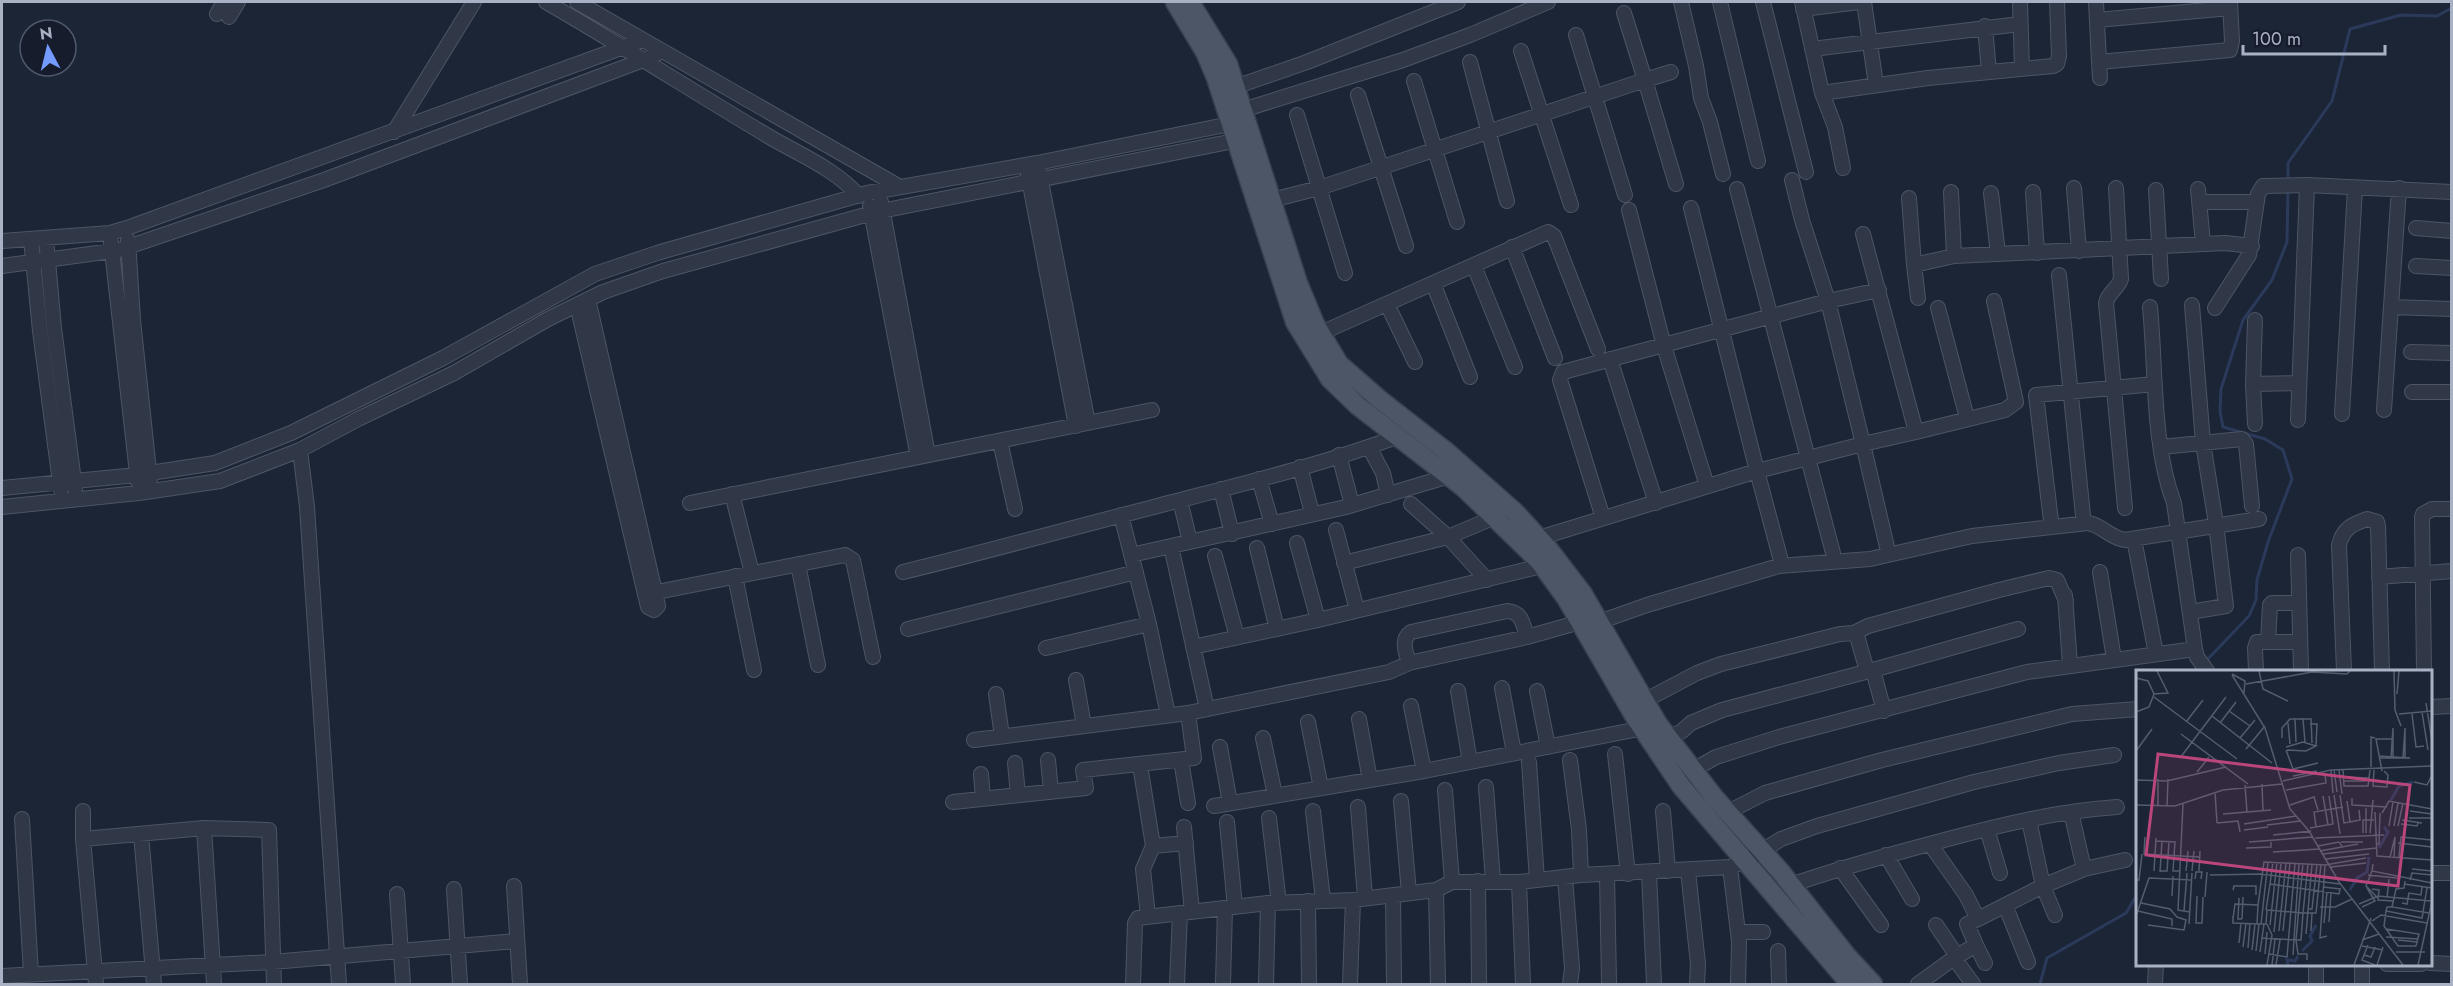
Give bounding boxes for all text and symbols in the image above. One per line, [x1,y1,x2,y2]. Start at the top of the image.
north arrow [18,18,78,78]
scale bar [2243,18,2386,56]
text: N [39,21,54,46]
text: 100 m [2252,26,2301,52]
inset map [2136,670,2432,965]

